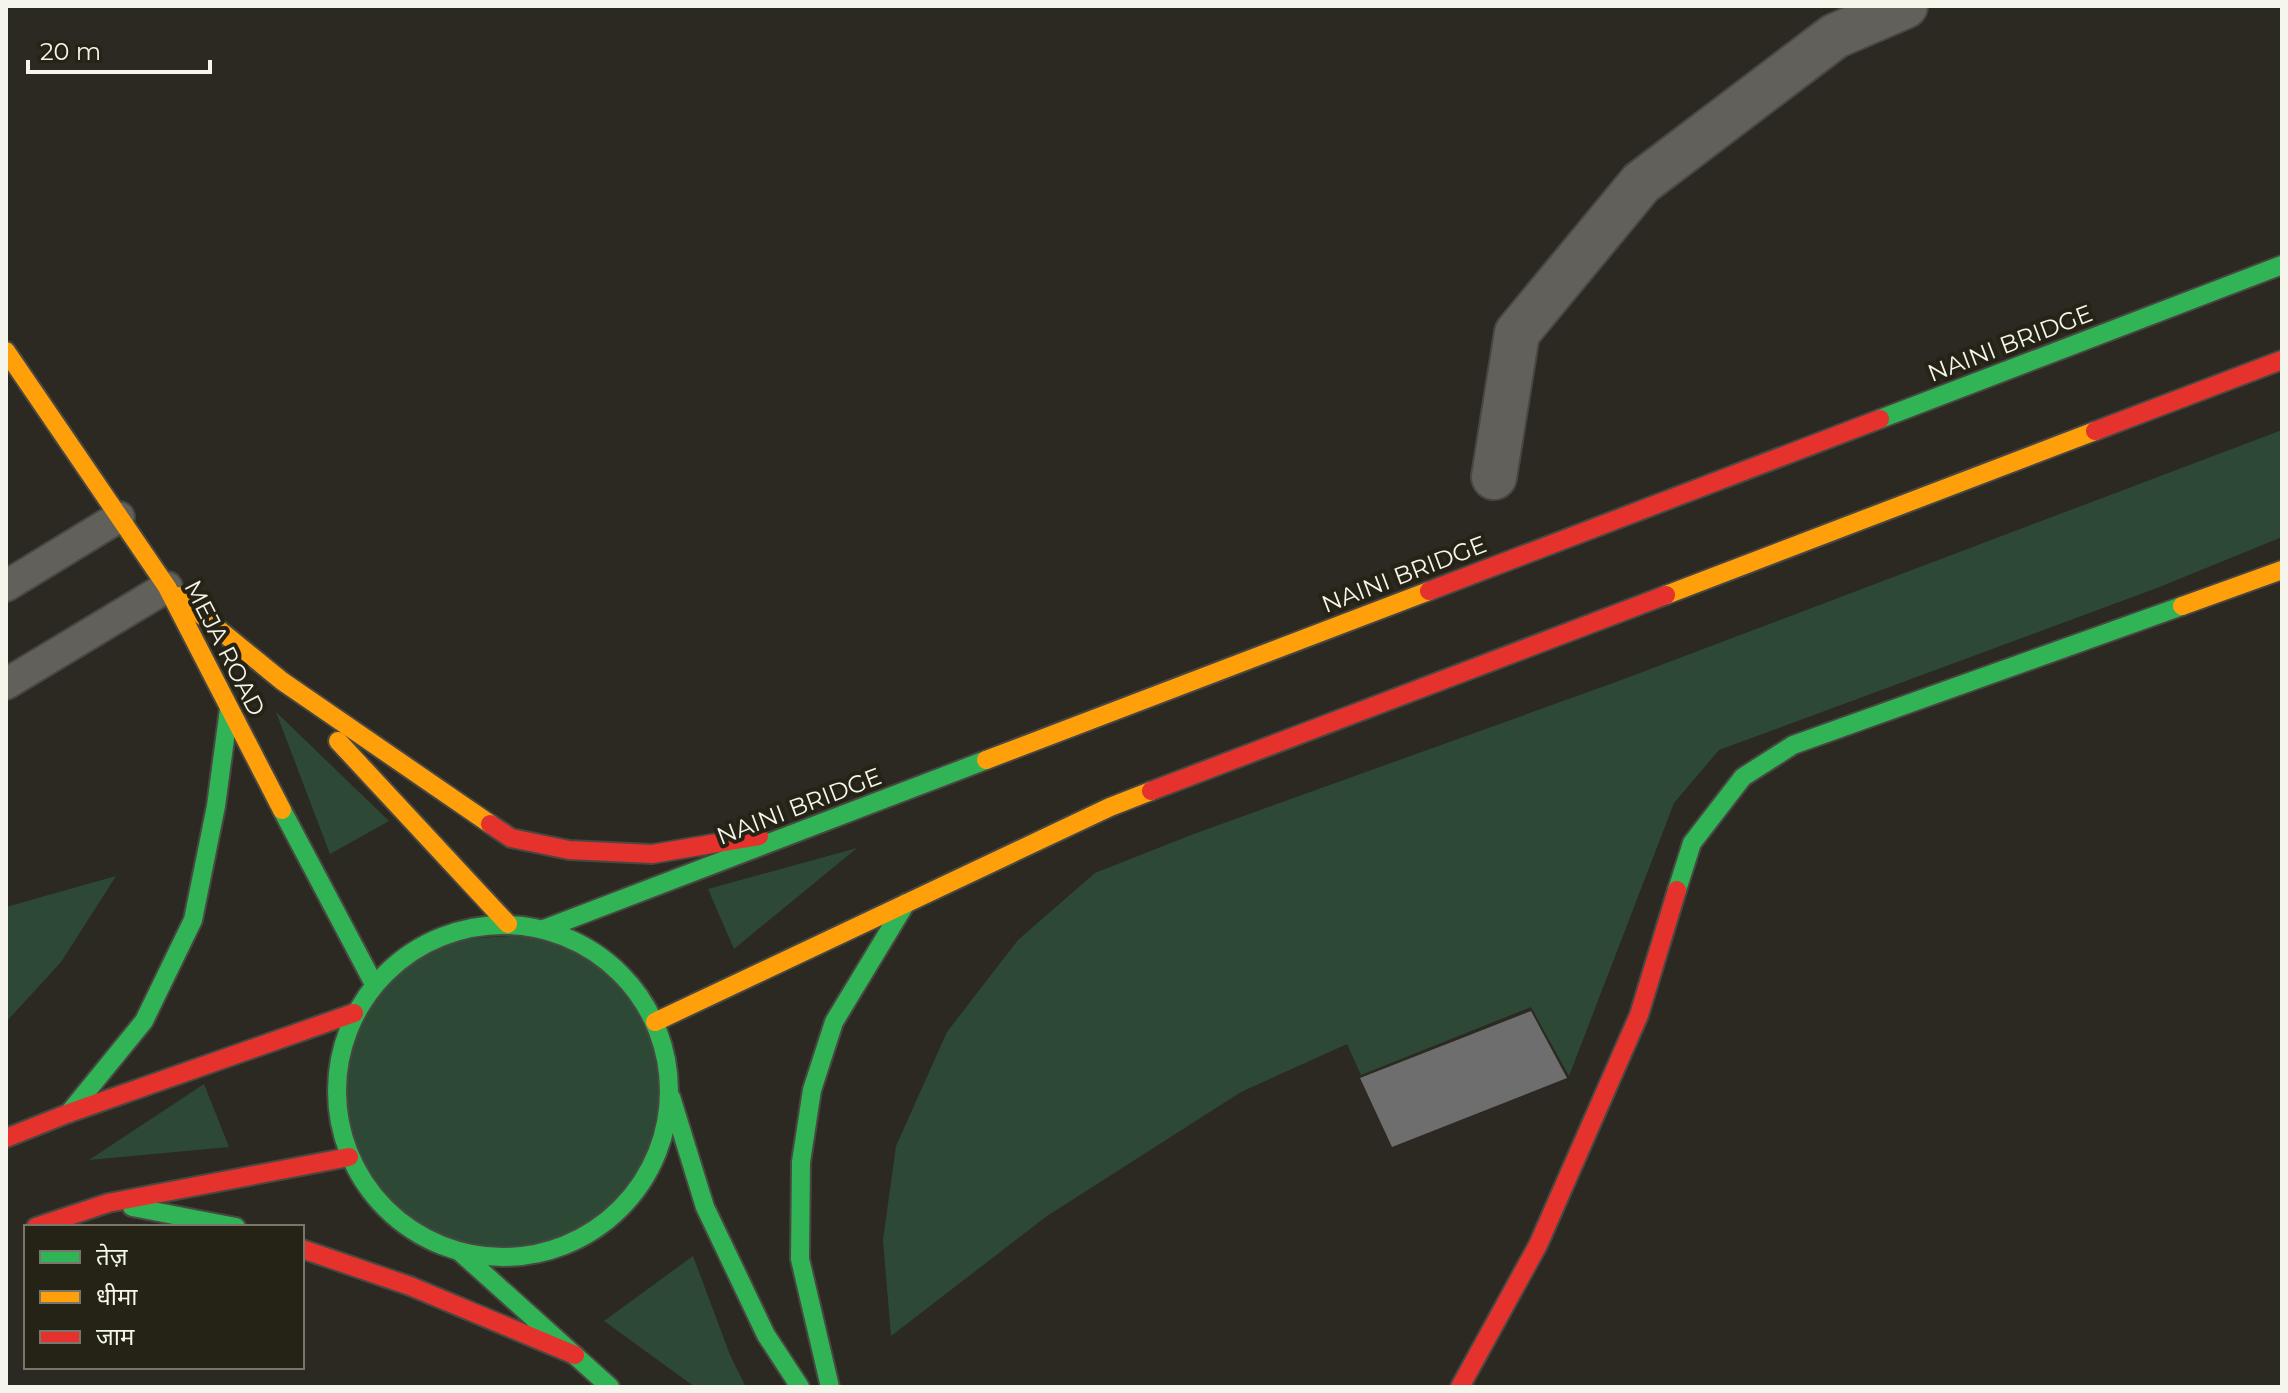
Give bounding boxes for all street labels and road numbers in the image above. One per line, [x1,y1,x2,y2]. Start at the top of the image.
street label: NAINI BRIDGE [1924,298,2096,388]
street label: NAINI BRIDGE [1318,529,1490,619]
street label: MEJA ROAD [178,575,272,721]
street label: NAINI BRIDGE [713,761,885,851]

